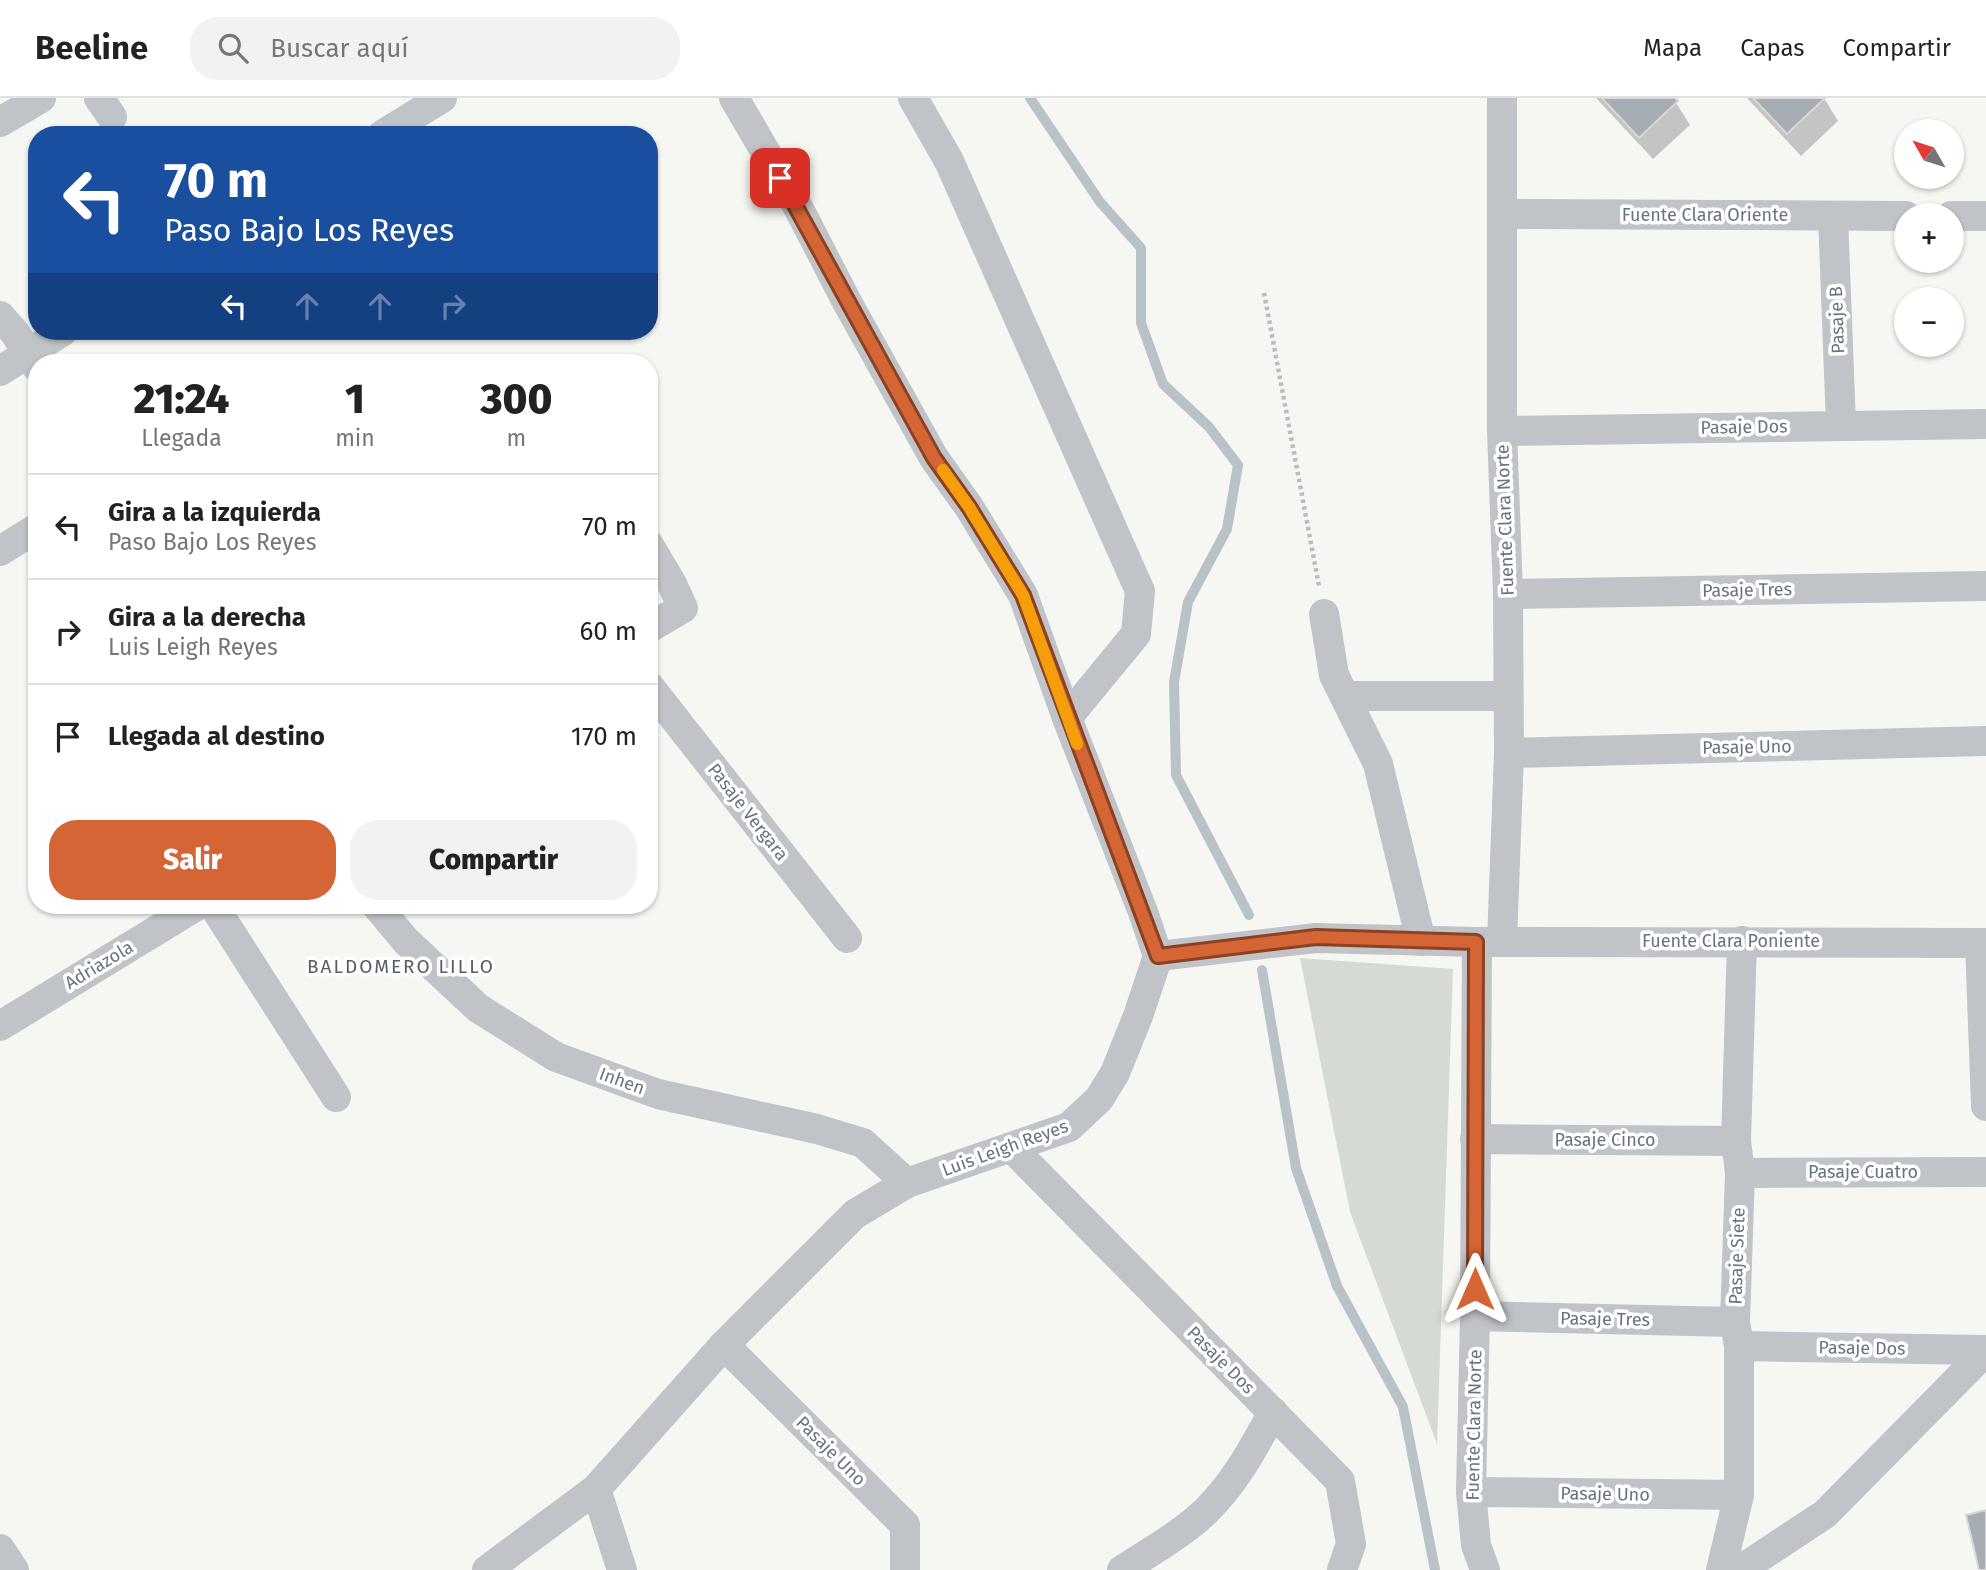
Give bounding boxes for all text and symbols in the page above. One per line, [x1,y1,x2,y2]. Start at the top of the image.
search box [190,17,680,80]
text: Beeline [35,28,148,68]
icon: search [214,29,252,67]
text: Buscar aquí [270,33,409,64]
text: Mapa [1643,34,1702,62]
text: Capas [1740,34,1804,62]
text: Compartir [1842,34,1951,62]
north arrow [1894,119,1964,189]
map controls [1894,119,1964,357]
pin [750,148,810,208]
text: 70 m [164,151,268,210]
icon: left [49,154,140,245]
icon: arrive [761,159,799,197]
button: + [1894,203,1964,273]
street label: Fuente Clara Oriente [1622,204,1788,226]
text: Paso Bajo Los Reyes [164,211,454,249]
street label: Pasaje B [1825,286,1849,354]
icon: left [215,287,253,325]
icon: ahead [288,287,326,325]
icon: ahead [361,287,399,325]
icon: right [434,287,472,325]
button: − [1894,287,1964,357]
text: 21:24 [134,374,230,424]
text: 1 [345,374,365,424]
text: 300 [480,374,552,424]
street label: Pasaje Dos [1700,415,1788,439]
text: Llegada [141,424,222,452]
text: min [335,424,375,452]
text: m [507,424,526,452]
street label: Fuente Clara Norte [1491,444,1519,596]
text: Gira a la izquierda [108,497,321,528]
icon: left [49,508,87,546]
text: 70 m [582,511,637,542]
text: Paso Bajo Los Reyes [108,528,317,556]
street label: Pasaje Tres [1702,578,1792,602]
text: Gira a la derecha [108,602,306,633]
icon: right [49,613,87,651]
text: 60 m [579,616,637,647]
text: Luis Leigh Reyes [108,633,278,661]
icon: arrive [49,718,87,756]
text: Llegada al destino [108,721,325,752]
text: 170 m [571,721,637,752]
street label: Pasaje Uno [1702,735,1792,759]
street label: Pasaje Vergara [703,759,793,865]
button: Salir [49,820,336,900]
button: Compartir [350,820,637,900]
street label: Fuente Clara Poniente [1642,930,1820,952]
street label: Adriazola [61,936,137,994]
district label: BALDOMERO LILLO [307,955,495,978]
street label: Inhen [596,1063,648,1099]
street label: Luis Leigh Reyes [939,1115,1071,1181]
street label: Pasaje Cinco [1555,1129,1656,1151]
street label: Pasaje Cuatro [1808,1161,1918,1183]
street label: Pasaje Siete [1724,1207,1750,1305]
position arrow [1438,1252,1512,1326]
street label: Pasaje Tres [1560,1307,1650,1331]
street label: Pasaje Dos [1182,1321,1260,1399]
street label: Pasaje Dos [1818,1336,1906,1360]
street label: Fuente Clara Norte [1462,1349,1486,1501]
street label: Pasaje Uno [792,1412,870,1490]
street label: Pasaje Uno [1560,1482,1650,1506]

